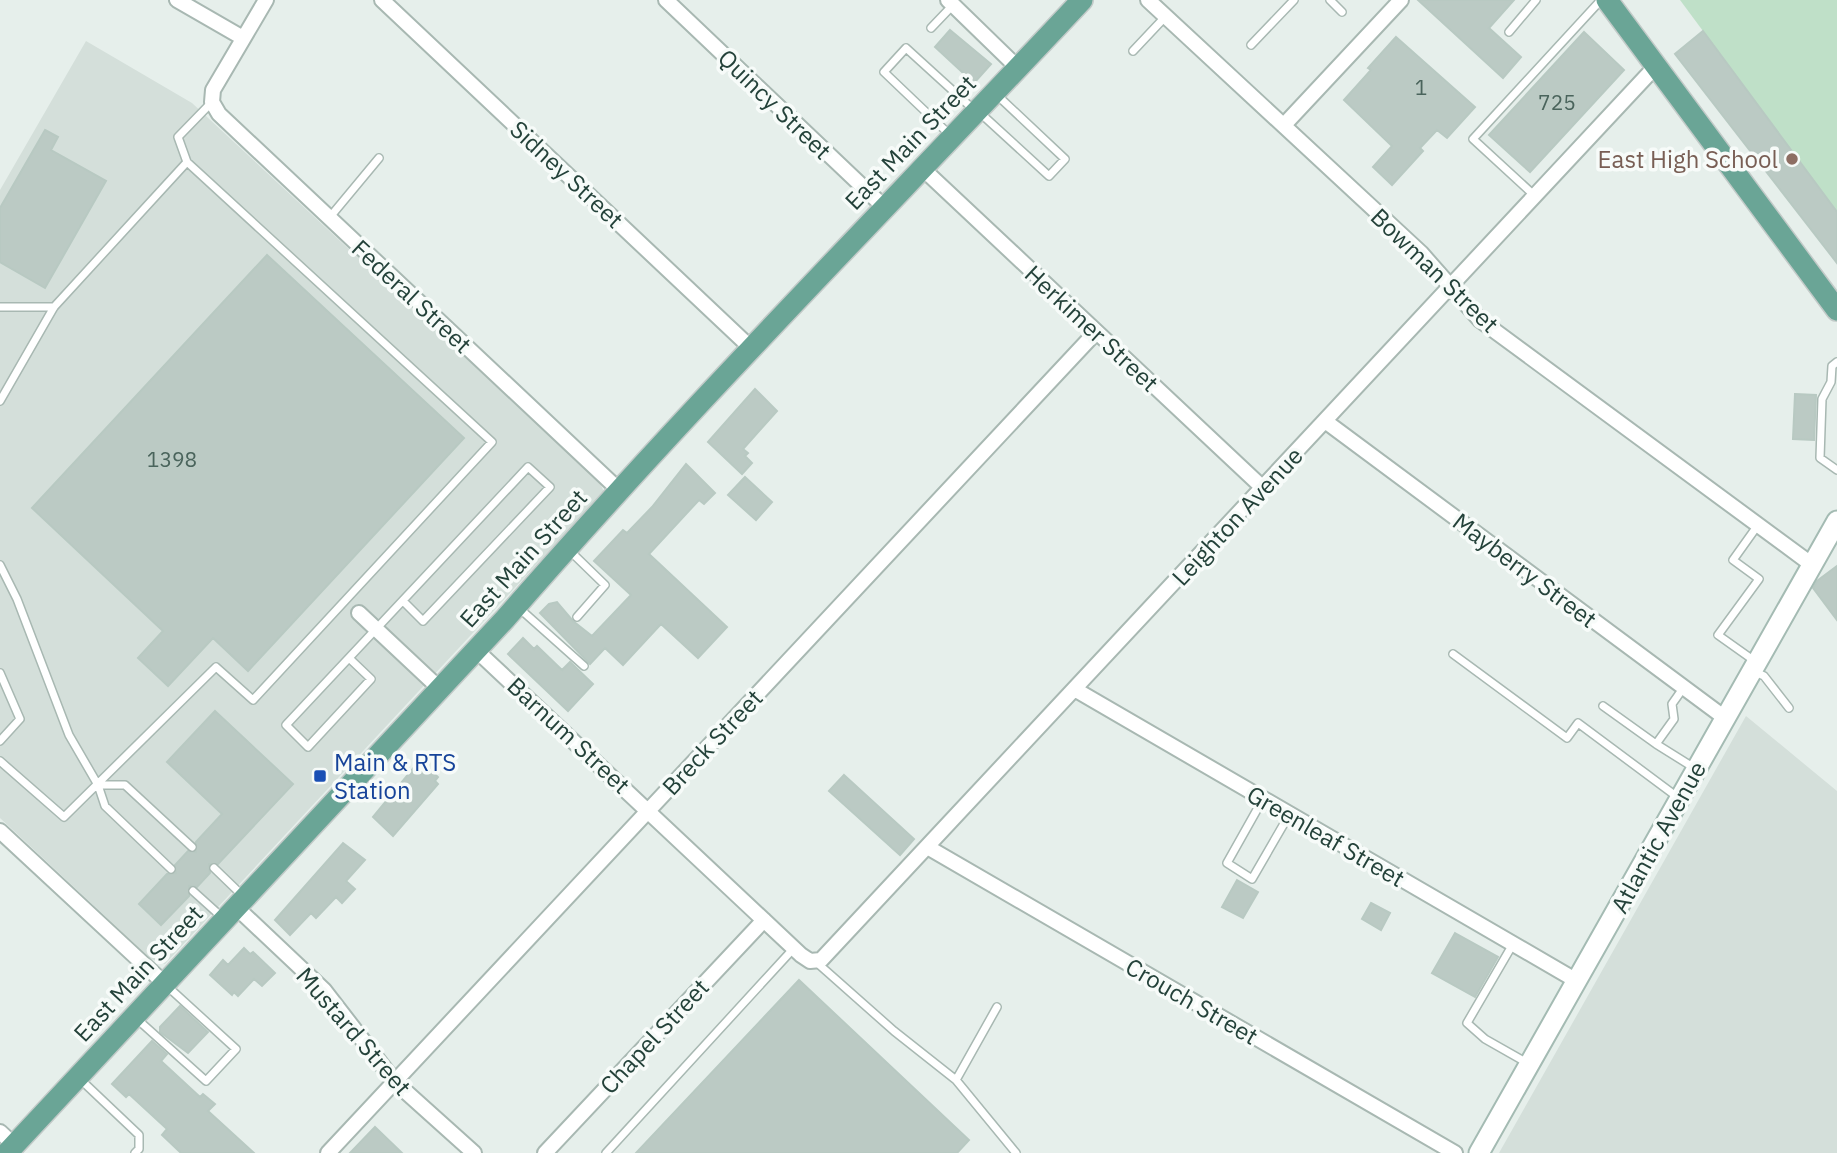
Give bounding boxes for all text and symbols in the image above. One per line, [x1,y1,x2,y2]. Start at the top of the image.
street label: Quincy Street [711,42,839,166]
street label: East Main Street [837,68,983,216]
house number: 1 [1415,73,1427,101]
house number: 725 [1538,88,1576,116]
street label: Sidney Street [503,113,631,235]
place label: East High School [1598,143,1778,175]
marker: East High School [1784,151,1800,167]
street label: Bowman Street [1364,201,1506,339]
street label: Federal Street [345,232,479,360]
street label: Herkimer Street [1018,258,1166,398]
street label: Leighton Avenue [1164,440,1310,592]
house number: 1398 [147,445,197,473]
street label: East Main Street [452,482,594,634]
street label: Mayberry Street [1446,505,1604,635]
street label: Barnum Street [501,670,637,800]
street label: Breck Street [655,682,769,802]
place label: Main & RTS Station [334,746,456,806]
street label: Atlantic Avenue [1603,755,1713,919]
marker: Main & RTS Station [312,768,328,784]
street label: Greenleaf Street [1241,778,1411,894]
street label: East Main Street [66,898,210,1048]
street label: Crouch Street [1120,950,1264,1052]
street label: Mustard Street [289,960,419,1102]
street label: Chapel Street [592,972,716,1100]

